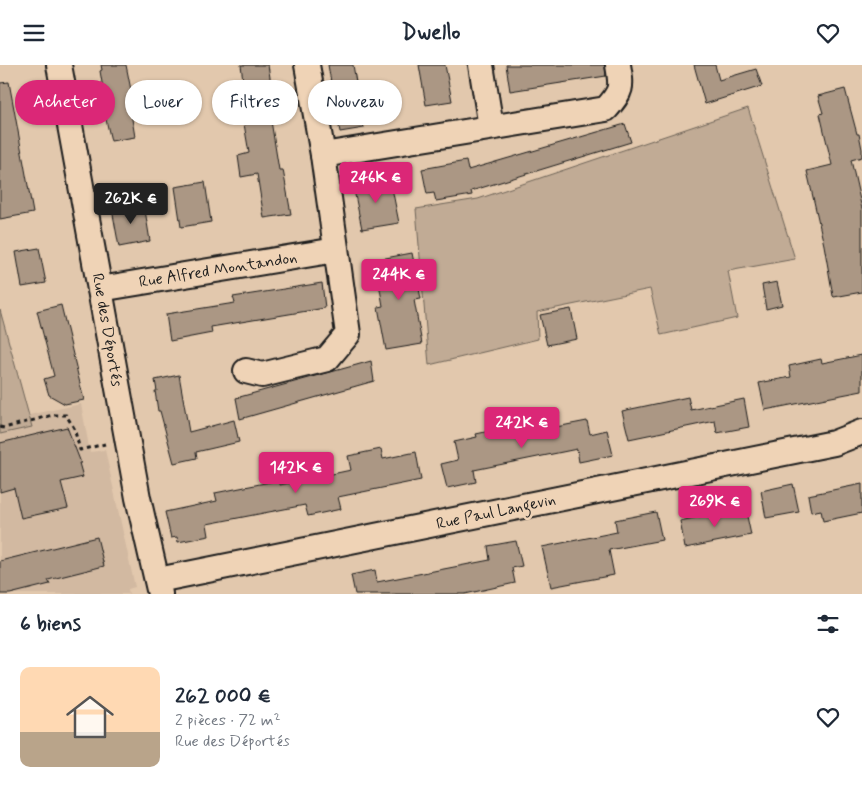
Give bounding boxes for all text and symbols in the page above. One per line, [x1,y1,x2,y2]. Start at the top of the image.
icon: menu [20,19,48,47]
text: Dwello [401,19,461,47]
icon: heart [814,19,842,47]
chip: Acheter [15,80,115,125]
chip: Louer [125,80,202,125]
chip: Filtres [212,80,298,125]
chip: Nouveau [308,80,402,125]
pin: 246K € [335,161,417,204]
text: 246K € [350,167,402,188]
pin: 262K € [90,183,172,225]
text: 262K € [105,188,157,209]
street label: Rue Alfred Montandon [137,247,299,293]
pin: 244K € [358,259,440,301]
text: 244K € [372,264,426,285]
street label: Rue des Déportés [87,272,127,388]
pin: 242K € [481,407,563,449]
text: 242K € [495,412,549,433]
pin: 142K € [255,451,337,494]
text: 142K € [270,457,322,478]
pin: 269K € [674,485,756,528]
street label: Rue Paul Langevin [434,489,558,536]
text: 269K € [689,491,741,512]
text: 6 biens [20,610,81,638]
icon: filters [814,610,842,638]
text: 262 000 € [175,682,271,710]
icon: home [60,687,120,747]
icon: heart [814,703,842,731]
text: 2 pièces · 72 m² [175,710,281,731]
text: Rue des Déportés [175,731,290,752]

